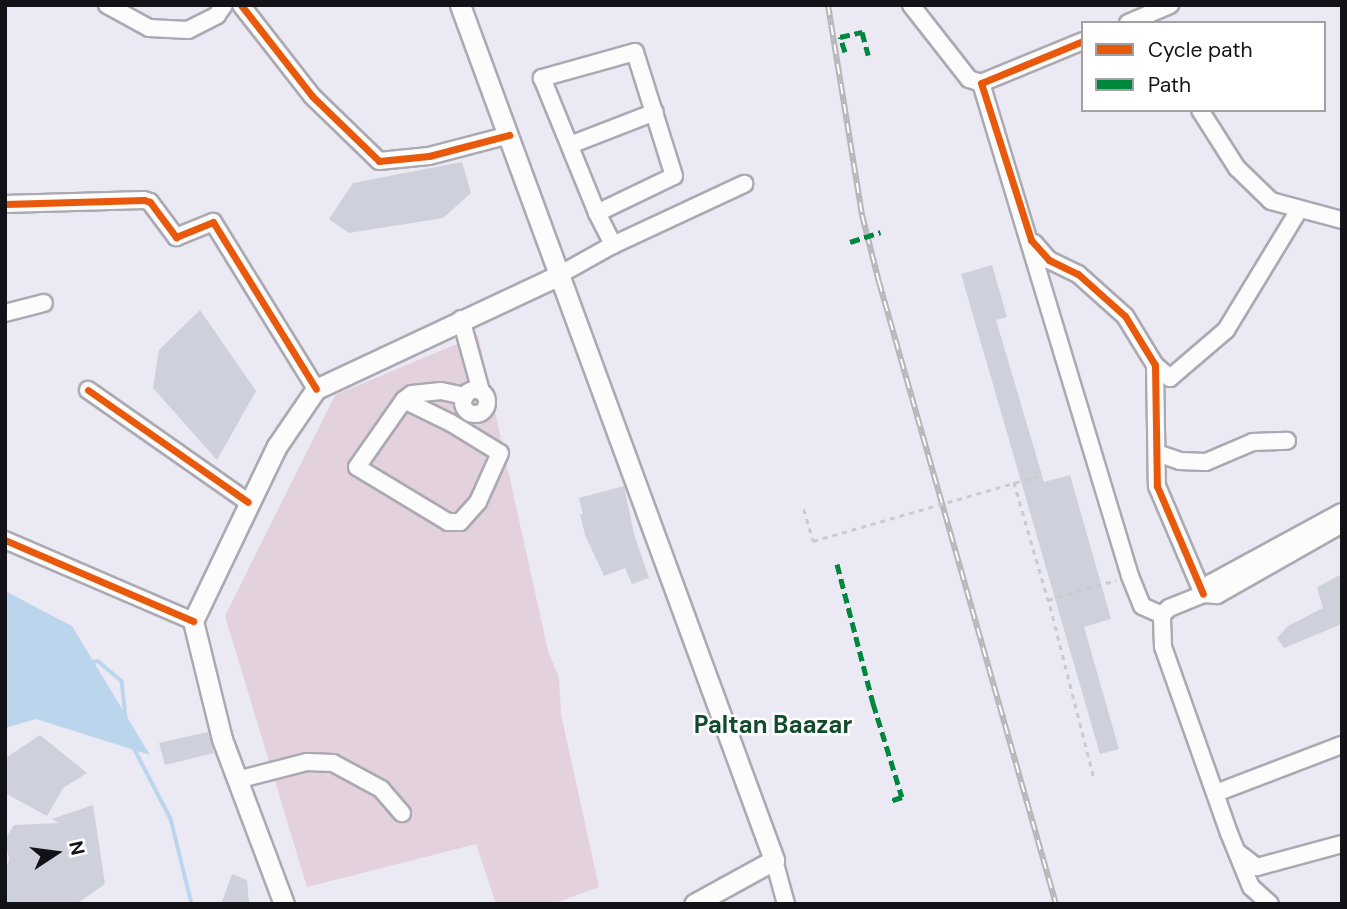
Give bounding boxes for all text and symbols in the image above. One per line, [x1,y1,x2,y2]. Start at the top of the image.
legend [1081,21,1326,112]
text: Cycle path [1148,36,1253,64]
text: Path [1148,71,1191,99]
district label: Paltan Baazar [694,711,852,739]
north arrow [21,818,91,888]
text: N [63,839,91,858]

